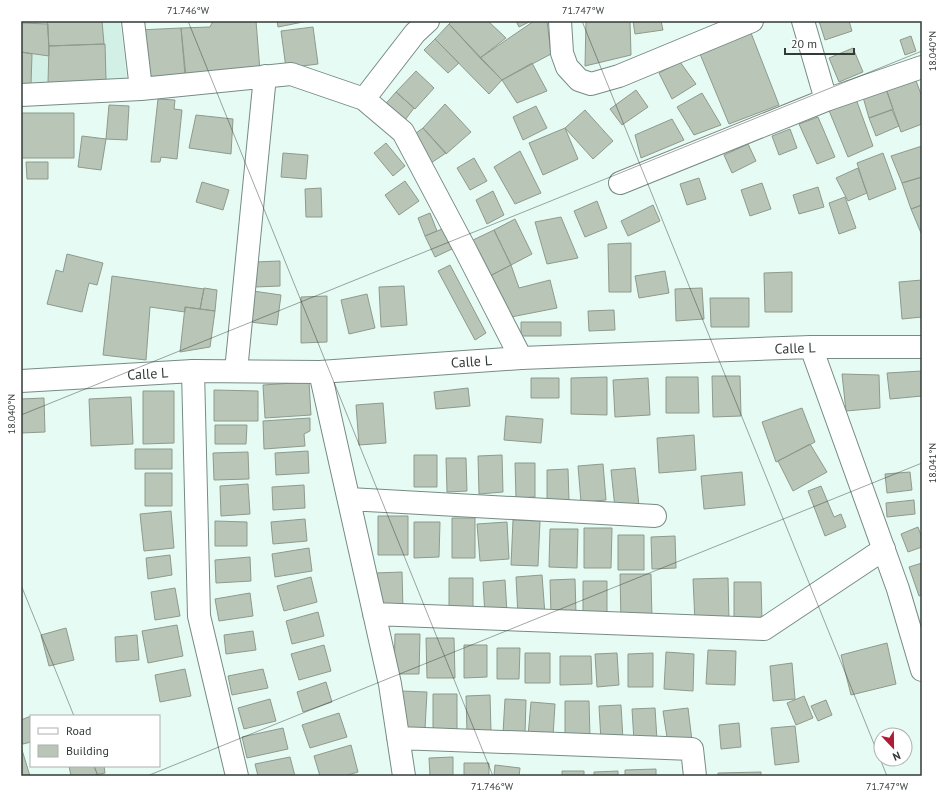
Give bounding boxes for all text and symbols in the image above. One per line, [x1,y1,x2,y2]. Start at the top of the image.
text: 71.746°W [167,4,210,17]
text: 71.747°W [562,4,605,17]
scale bar [785,30,854,56]
text: 18.040°N [926,31,939,71]
text: 20 m [791,36,817,51]
street label: Calle L [774,338,816,358]
street label: Calle L [450,351,492,372]
street label: Calle L [127,363,169,384]
text: 18.040°N [5,394,18,434]
text: 18.041°N [926,443,939,483]
legend [30,715,160,767]
text: Road [66,723,91,738]
north arrow [873,727,913,767]
text: Building [66,743,109,758]
text: N [891,748,903,764]
text: 71.746°W [471,780,514,793]
text: 71.747°W [866,780,909,793]

